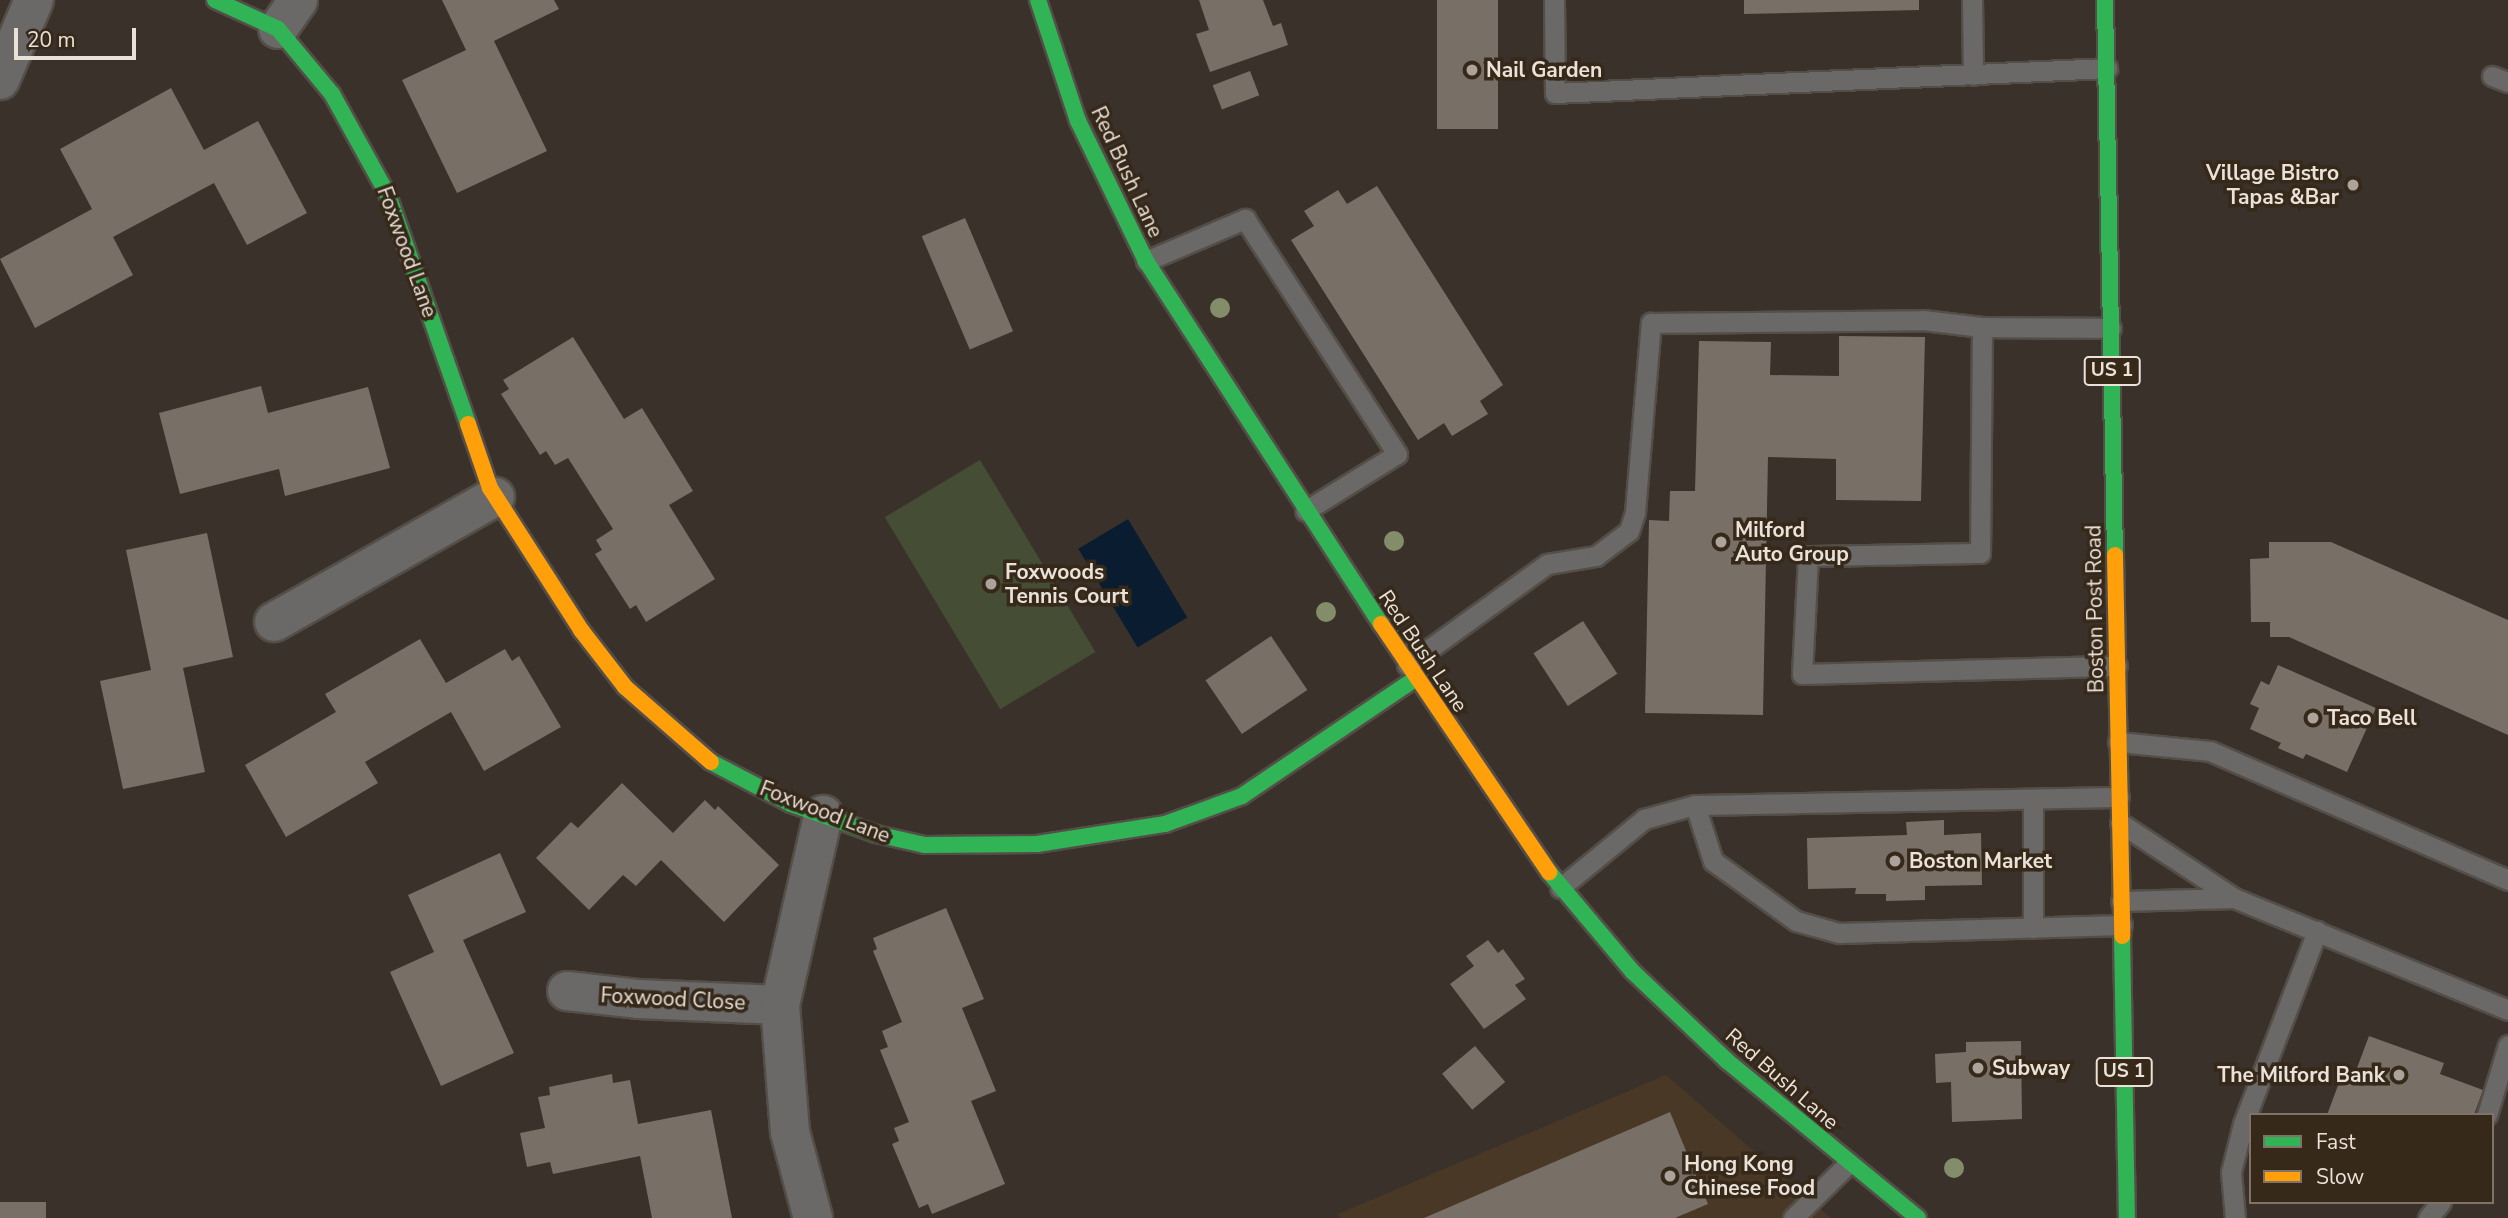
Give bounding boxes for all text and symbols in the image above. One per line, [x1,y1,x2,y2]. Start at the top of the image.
scale bar [18,14,140,58]
text: 20 m [27,26,76,54]
place label: Nail Garden [1486,57,1602,83]
marker: Nail Garden [1464,62,1480,78]
street label: Red Bush Lane [1086,102,1168,242]
place label: Village Bistro Tapas &Bar [2206,160,2339,210]
marker: Village Bistro Tapas &Bar [2345,177,2361,193]
street label: Foxwood Lane [372,183,442,321]
road number: US 1 [2082,356,2142,386]
place label: Milford Auto Group [1735,517,1849,567]
street label: Boston Post Road [2081,525,2109,693]
marker: Milford Auto Group [1713,534,1729,550]
place label: Foxwoods Tennis Court [1005,559,1128,609]
marker: Foxwoods Tennis Court [983,576,999,592]
street label: Red Bush Lane [1373,585,1473,717]
place label: Taco Bell [2327,705,2417,731]
marker: Taco Bell [2305,710,2321,726]
street label: Foxwood Lane [756,776,894,848]
place label: Boston Market [1909,848,2052,874]
marker: Boston Market [1887,853,1903,869]
street label: Foxwood Close [600,983,746,1015]
street label: Red Bush Lane [1720,1023,1844,1135]
place label: Subway [1992,1055,2070,1081]
road number: US 1 [2094,1056,2154,1088]
marker: Subway [1970,1060,1986,1076]
place label: The Milford Bank [2217,1062,2385,1088]
marker: The Milford Bank [2391,1067,2407,1083]
legend [2249,1113,2494,1204]
text: Fast [2316,1128,2356,1156]
place label: Hong Kong Chinese Food [1684,1151,1815,1201]
text: Slow [2316,1163,2364,1191]
marker: Hong Kong Chinese Food [1662,1168,1678,1184]

